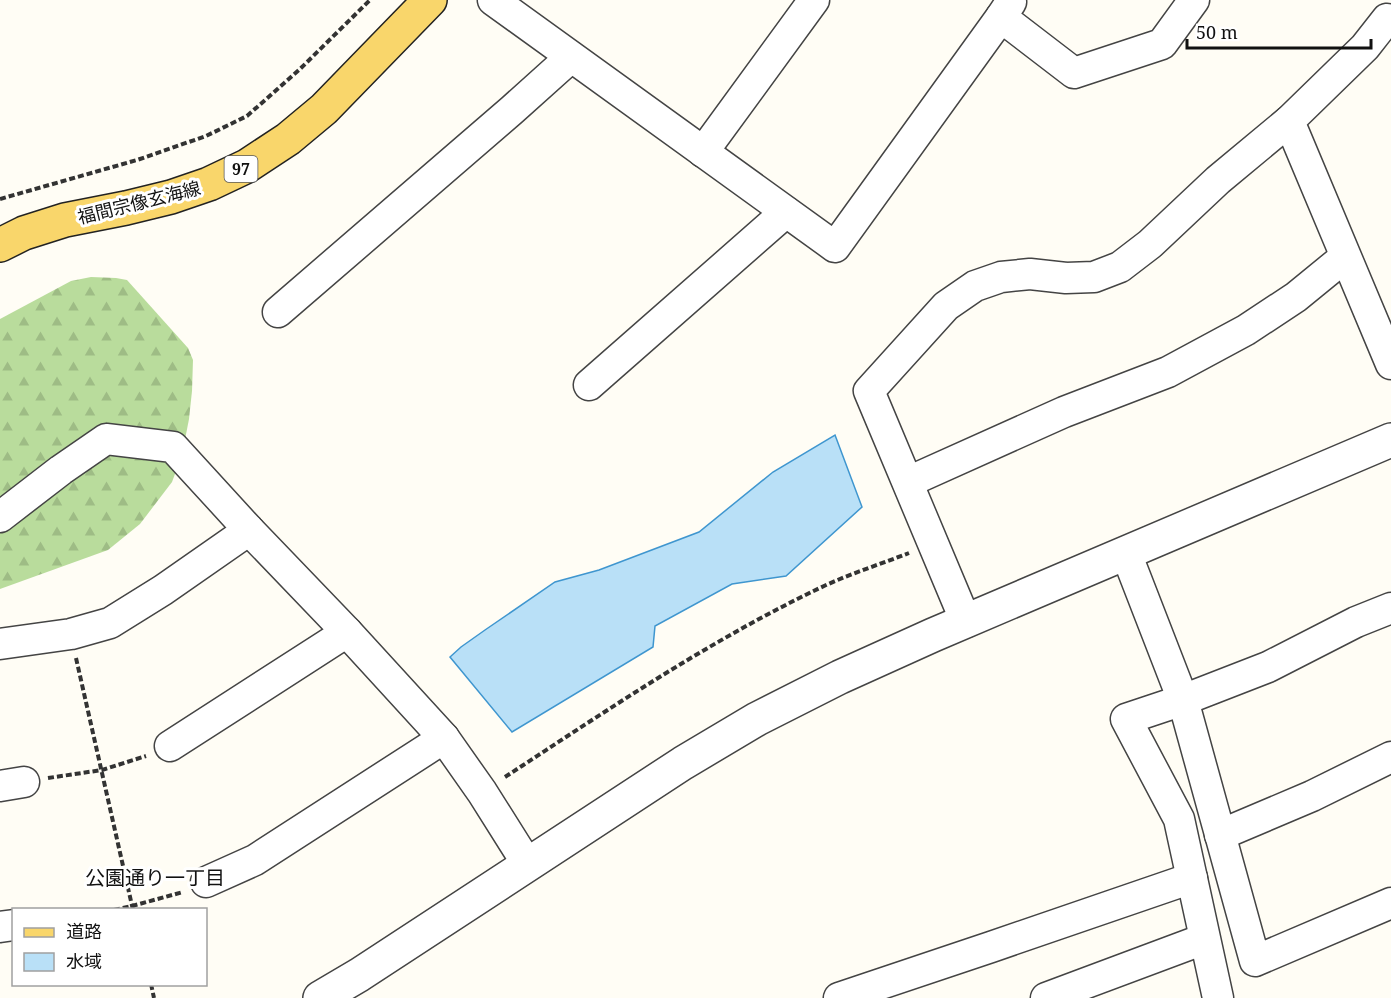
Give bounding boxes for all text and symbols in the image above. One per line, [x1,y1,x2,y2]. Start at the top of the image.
scale bar [1187,12,1372,50]
text: 50 m [1196,20,1238,44]
road number: 97 [224,156,258,182]
street label: 福間宗像玄海線 [75,175,203,229]
district label: 公園通り一丁目 [85,864,225,891]
legend [12,908,207,986]
text: 道路 [66,919,102,943]
text: 水域 [66,949,102,973]

